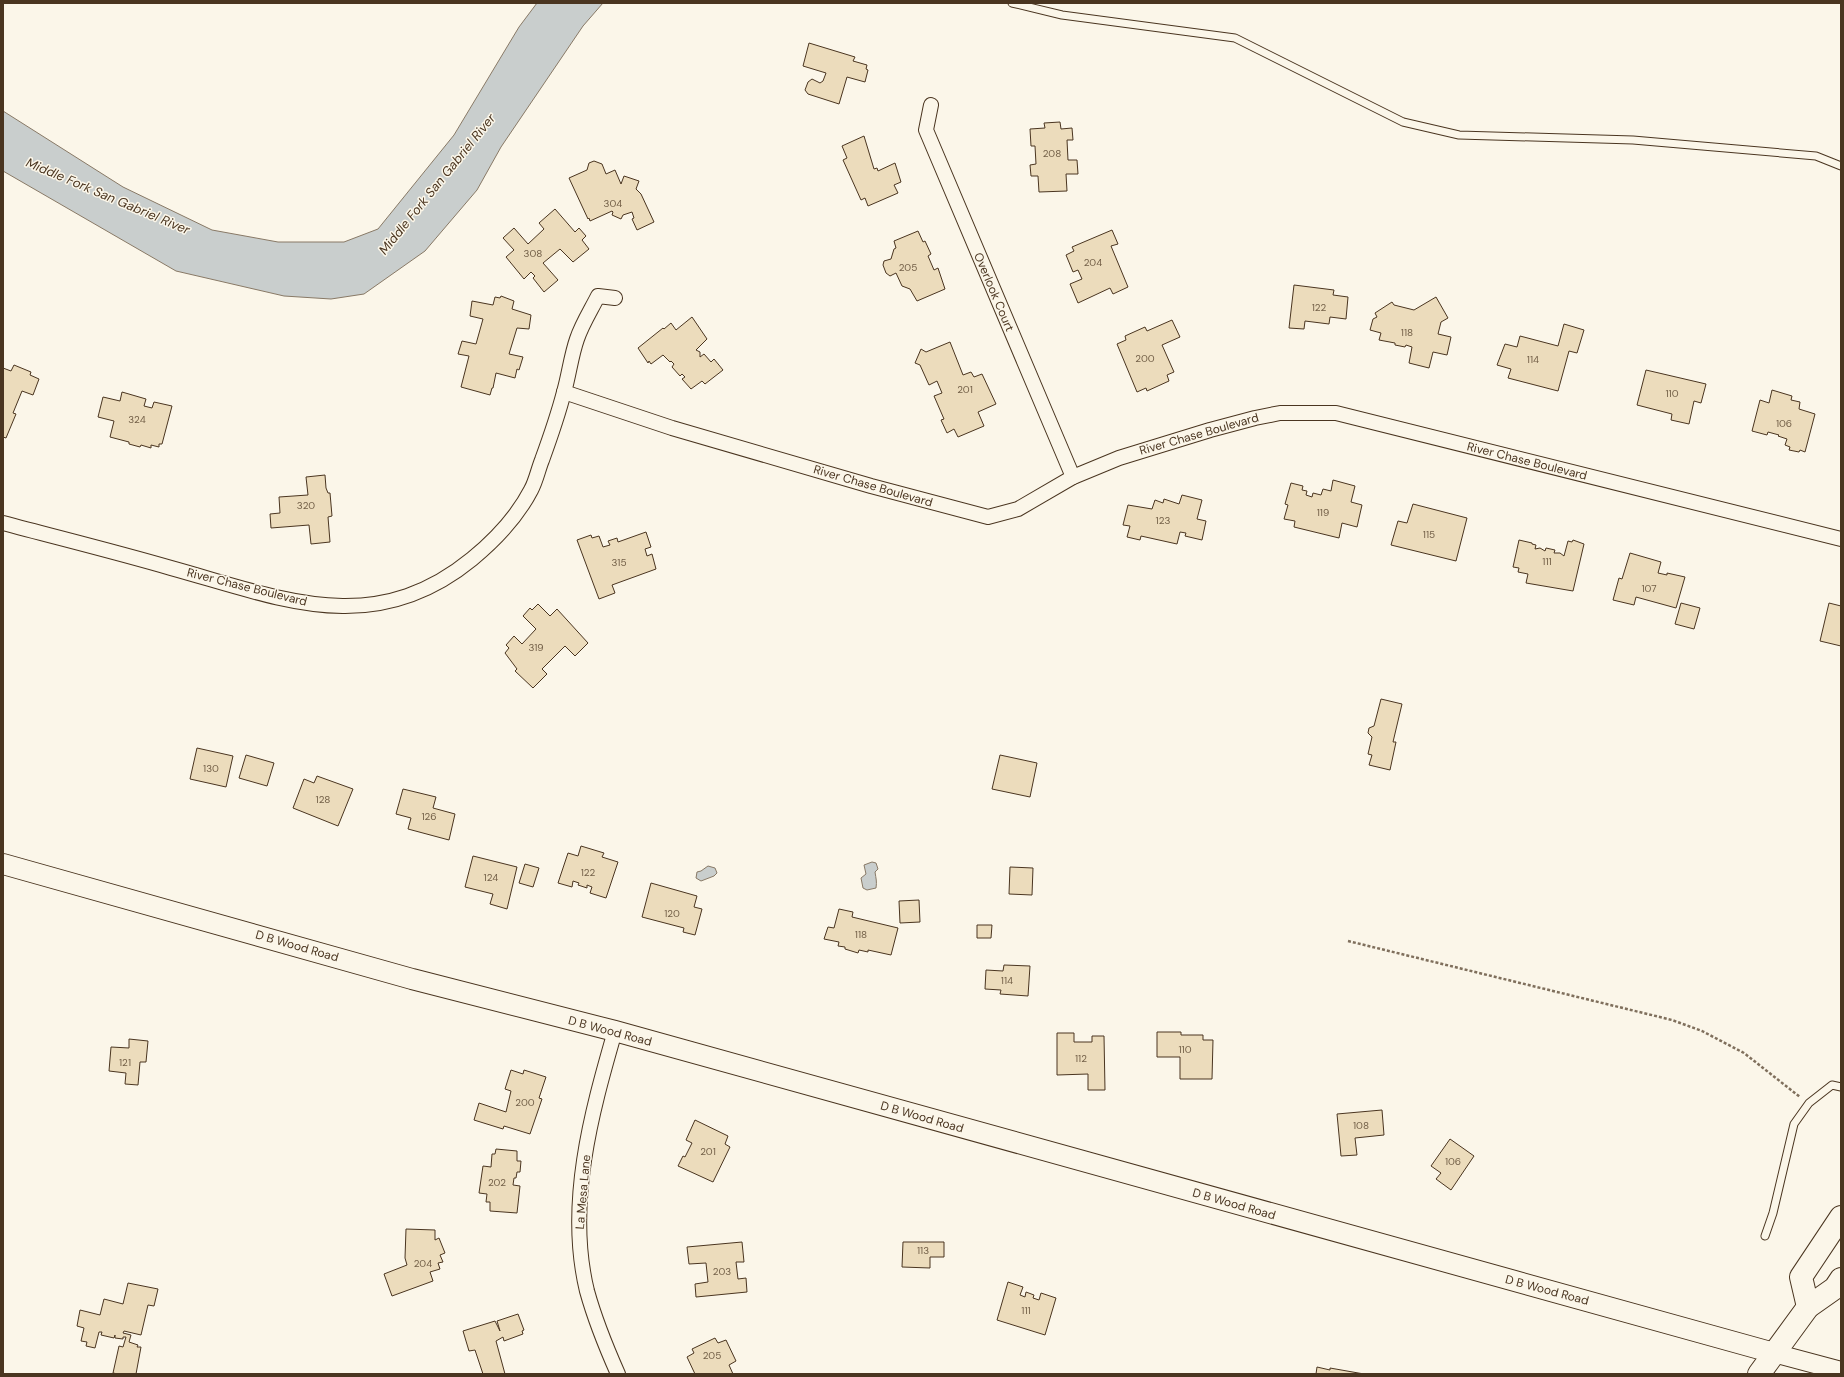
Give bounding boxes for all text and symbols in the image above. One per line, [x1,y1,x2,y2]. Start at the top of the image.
water label: Middle Fork San Gabriel River [375,109,500,258]
house number: 208 [1043,147,1061,160]
water label: Middle Fork San Gabriel River [23,154,194,239]
house number: 304 [604,197,622,210]
house number: 308 [524,247,542,260]
street label: Overlook Court [970,250,1018,334]
house number: 204 [1084,256,1102,269]
house number: 205 [899,261,917,274]
house number: 122 [1312,301,1327,314]
house number: 118 [1401,326,1413,339]
house number: 200 [1135,352,1155,365]
house number: 114 [1527,353,1539,366]
house number: 201 [957,383,973,396]
house number: 110 [1665,387,1679,400]
street label: River Chase Boulevard [1138,409,1260,459]
house number: 324 [128,413,146,426]
house number: 106 [1776,417,1792,430]
street label: River Chase Boulevard [1465,438,1589,484]
street label: River Chase Boulevard [812,461,934,511]
house number: 320 [297,499,315,512]
house number: 119 [1317,506,1329,519]
house number: 123 [1156,514,1170,527]
house number: 115 [1423,528,1435,541]
house number: 111 [1542,555,1552,568]
house number: 315 [612,556,626,569]
street label: River Chase Boulevard [185,564,309,610]
house number: 107 [1641,582,1657,595]
house number: 319 [528,641,544,654]
house number: 130 [203,762,219,775]
house number: 128 [316,793,330,806]
house number: 126 [421,810,437,823]
house number: 122 [581,866,596,879]
house number: 124 [484,871,498,884]
house number: 120 [664,907,680,920]
street label: D B Wood Road [254,926,340,966]
house number: 118 [855,928,867,941]
house number: 114 [1001,974,1013,987]
street label: D B Wood Road [567,1012,653,1050]
house number: 110 [1178,1043,1192,1056]
house number: 112 [1075,1052,1087,1065]
house number: 121 [119,1056,131,1069]
house number: 200 [515,1096,535,1109]
street label: D B Wood Road [879,1097,965,1137]
house number: 108 [1353,1119,1369,1132]
house number: 201 [700,1145,716,1158]
street label: La Mesa Lane [572,1154,594,1230]
house number: 106 [1445,1155,1461,1168]
house number: 202 [488,1176,506,1189]
street label: D B Wood Road [1191,1184,1277,1224]
house number: 113 [917,1244,929,1257]
house number: 204 [414,1257,432,1270]
house number: 203 [713,1265,731,1278]
street label: D B Wood Road [1504,1271,1590,1309]
house number: 111 [1021,1304,1031,1317]
house number: 205 [703,1349,721,1362]

